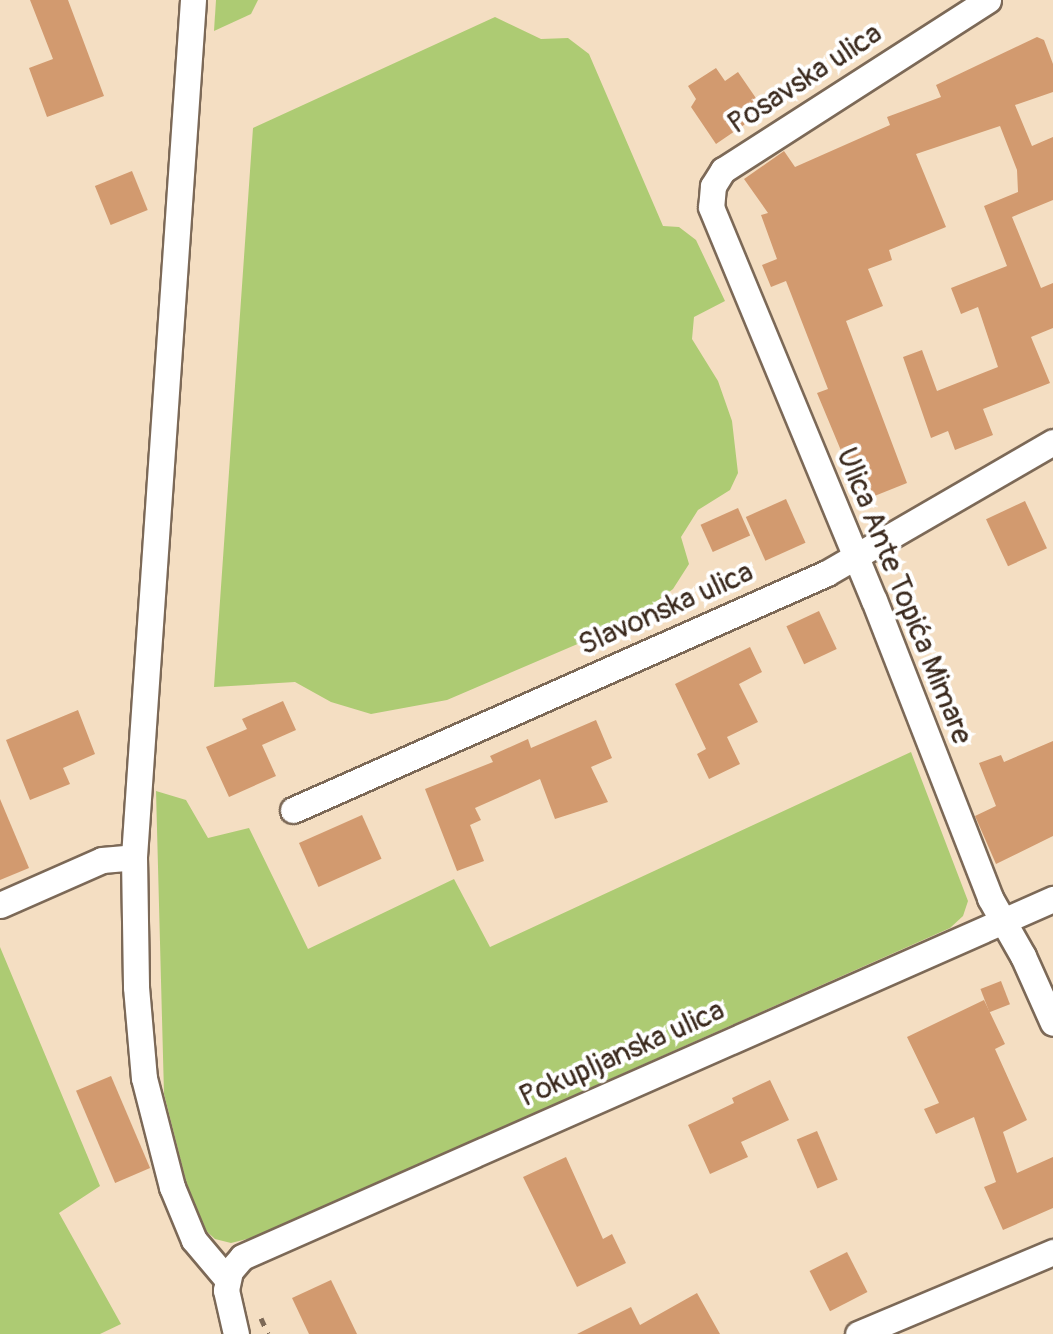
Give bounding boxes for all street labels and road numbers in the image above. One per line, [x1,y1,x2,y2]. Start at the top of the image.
street label: Posavska ulica [721,16,889,142]
street label: Ulica Ante Topića Mimare [828,443,980,749]
street label: Slavonska ulica [573,554,759,664]
street label: Pokupljanska ulica [514,993,730,1115]

